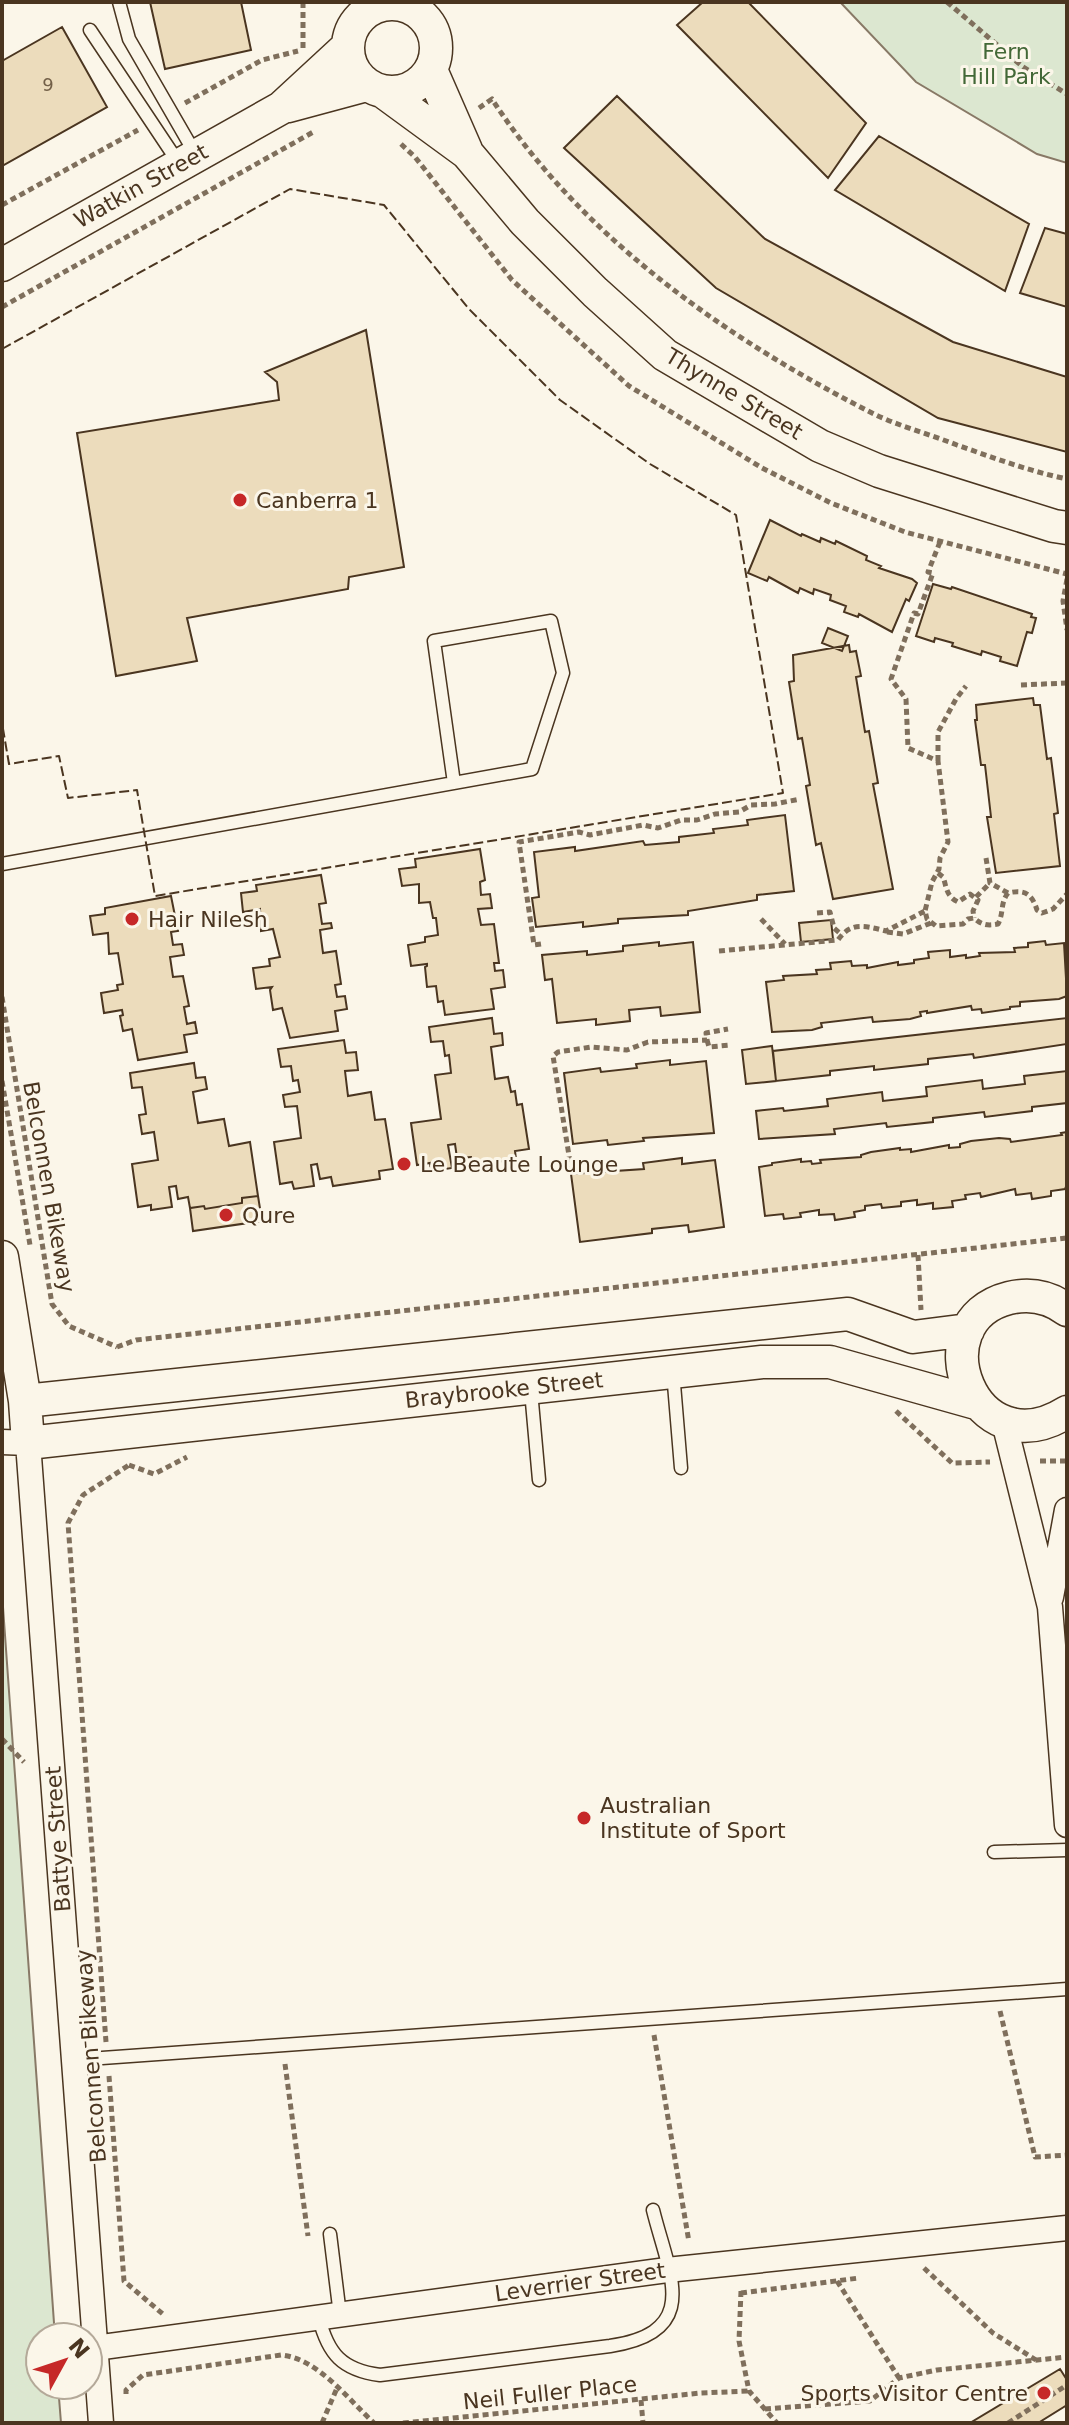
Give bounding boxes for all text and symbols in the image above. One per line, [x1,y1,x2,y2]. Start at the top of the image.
park label: Fern Hill Park [961,39,1051,89]
house number: 9 [42,74,54,95]
street label: Watkin Street [70,139,213,233]
street label: Thynne Street [660,343,807,445]
place label: Canberra 1 [256,488,378,513]
marker: Canberra 1 [231,491,249,509]
place label: Hair Nilesh [148,907,268,932]
marker: Hair Nilesh [123,910,141,928]
street label: Belconnen Bikeway [18,1080,80,1294]
place label: Le Beaute Lounge [420,1152,618,1177]
marker: Le Beaute Lounge [395,1155,413,1173]
place label: Qure [242,1203,295,1228]
marker: Qure [217,1206,235,1224]
street label: Braybrooke Street [404,1367,605,1413]
street label: Battye Street [40,1765,76,1913]
place label: Australian Institute of Sport [600,1793,786,1843]
marker: Australian Institute of Sport [575,1809,593,1827]
street label: Belconnen Bikeway [71,1948,111,2164]
street label: Leverrier Street [493,2258,667,2306]
north arrow [24,2321,104,2401]
text: N [63,2333,94,2364]
street label: Neil Fuller Place [462,2371,638,2415]
place label: Sports Visitor Centre [801,2381,1028,2406]
marker: Sports Visitor Centre [1035,2384,1053,2402]

